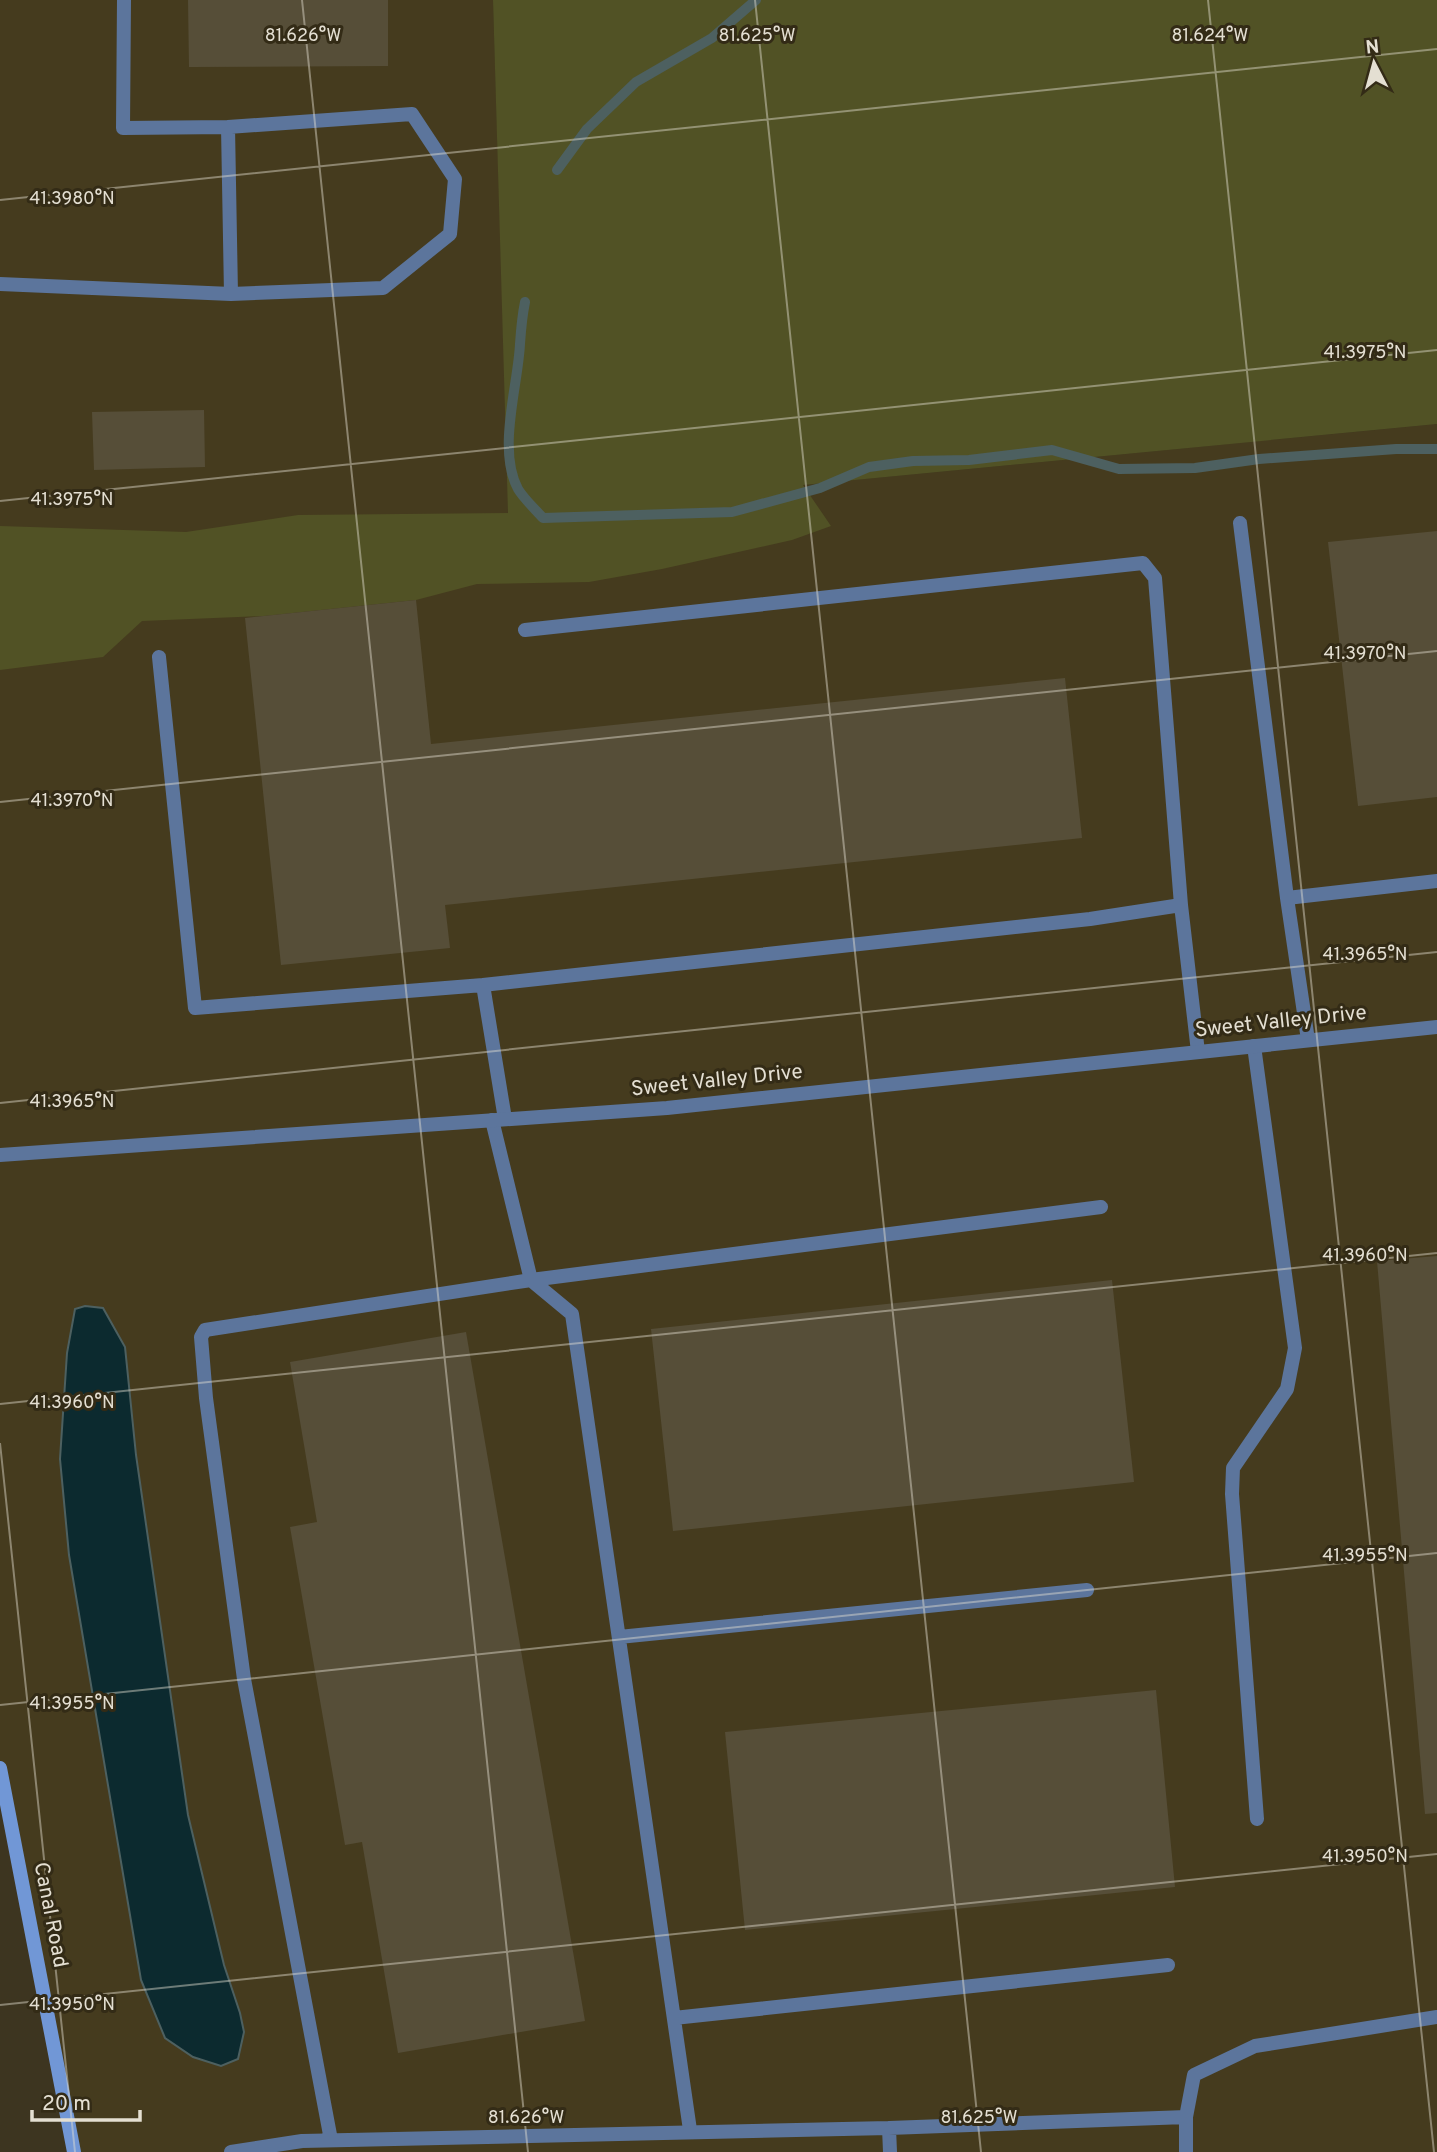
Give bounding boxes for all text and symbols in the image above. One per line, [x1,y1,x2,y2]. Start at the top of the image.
text: 81.626°W [265,25,341,48]
text: 81.625°W [718,25,796,48]
text: 81.624°W [1172,25,1248,48]
north arrow [1339,28,1409,98]
text: N [1364,35,1380,61]
text: 41.3980°N [29,188,115,211]
text: 41.3975°N [1323,342,1407,365]
text: 41.3975°N [30,489,114,512]
text: 41.3970°N [1323,643,1407,666]
text: 41.3970°N [30,790,114,813]
text: 41.3965°N [1322,944,1408,967]
street label: Sweet Valley Drive [1194,1000,1368,1044]
street label: Sweet Valley Drive [630,1059,804,1103]
text: 41.3965°N [29,1091,115,1114]
text: 41.3960°N [1322,1245,1408,1268]
text: 41.3960°N [29,1392,115,1415]
text: 41.3955°N [1322,1545,1408,1568]
text: 41.3955°N [29,1693,115,1716]
text: 41.3950°N [1322,1846,1408,1869]
street label: Canal Road [27,1860,73,1970]
text: 41.3950°N [29,1994,115,2017]
scale bar [32,2078,140,2122]
text: 20 m [42,2091,91,2118]
text: 81.626°W [488,2107,564,2130]
text: 81.625°W [940,2107,1018,2130]

